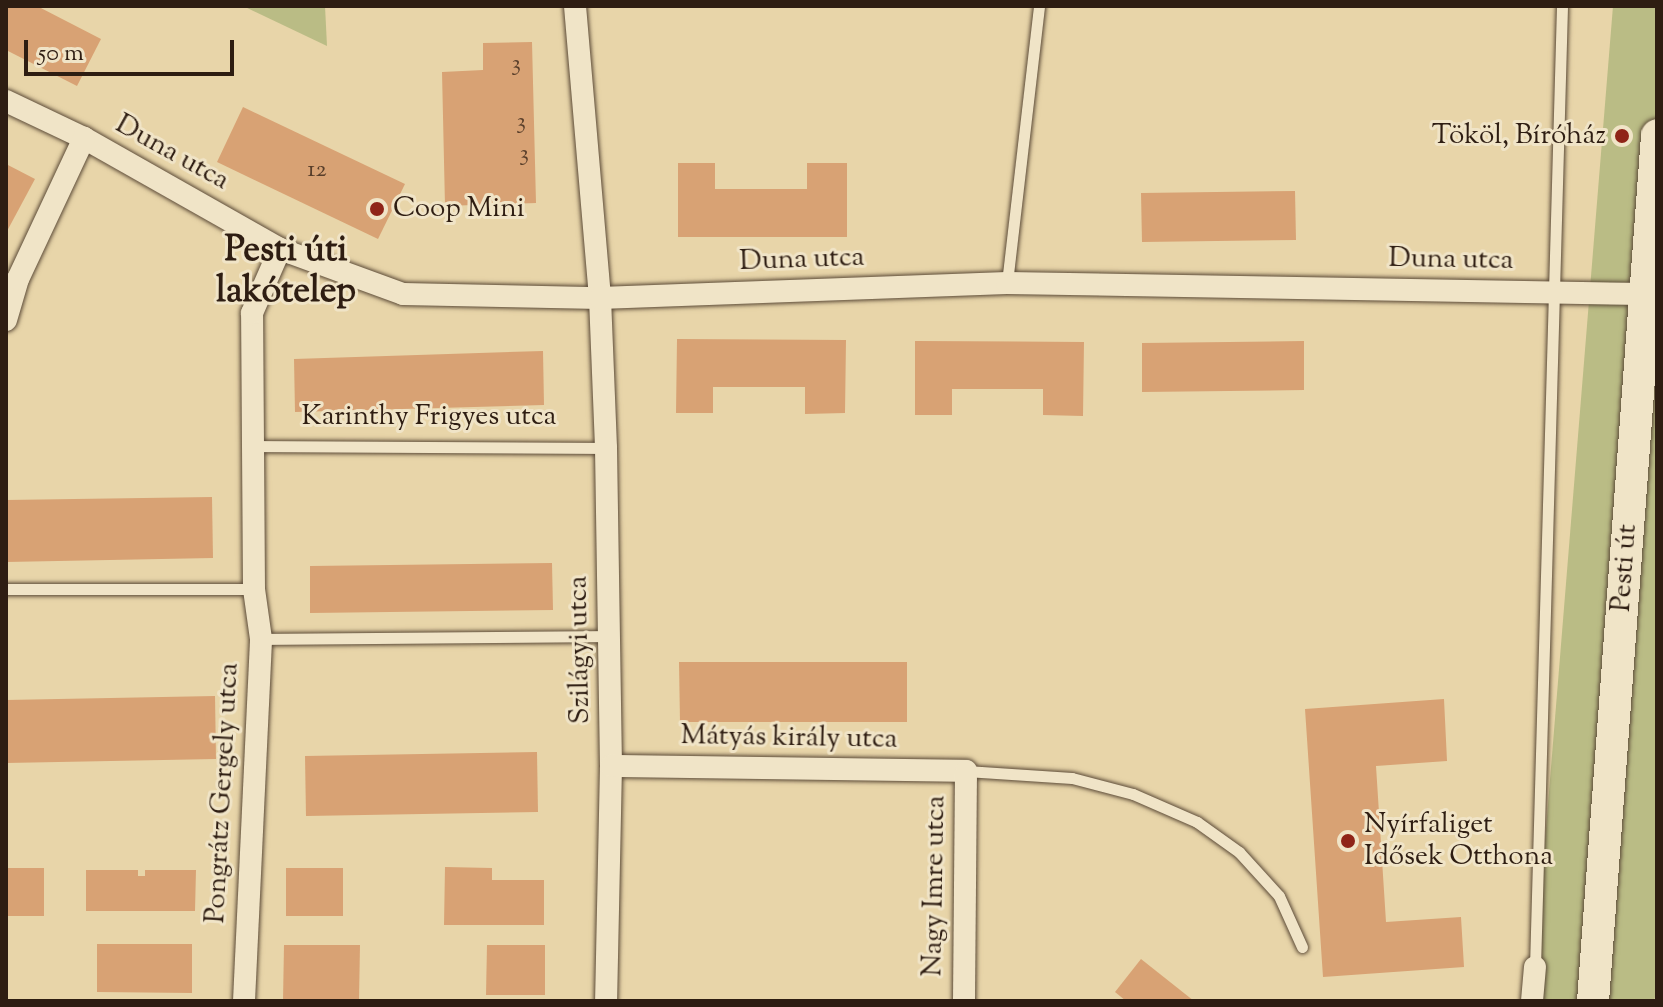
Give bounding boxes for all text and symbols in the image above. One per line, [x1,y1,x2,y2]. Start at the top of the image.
scale bar [28,24,238,74]
text: 50 m [38,37,84,71]
house number: 3 [511,51,521,79]
street label: Duna utca [109,108,235,198]
house number: 3 [516,109,526,137]
place label: Tököl, Bíróház [1432,119,1606,153]
marker: Tököl, Bíróház [1613,127,1631,145]
house number: 3 [519,141,529,169]
house number: 12 [307,157,327,185]
place label: Coop Mini [393,192,525,226]
marker: Coop Mini [368,200,386,218]
district label: Pesti úti lakótelep [216,229,356,314]
street label: Duna utca [739,241,865,279]
street label: Duna utca [1388,242,1514,278]
street label: Karinthy Frigyes utca [302,400,556,434]
street label: Pesti út [1605,523,1645,613]
street label: Szilágyi utca [562,576,598,724]
street label: Pongrátz Gergely utca [199,662,247,924]
street label: Mátyás király utca [680,719,898,757]
street label: Nagy Imre utca [917,795,953,977]
place label: Nyírfaliget Idősek Otthona [1364,808,1553,874]
marker: Nyírfaliget Idősek Otthona [1339,832,1357,850]

